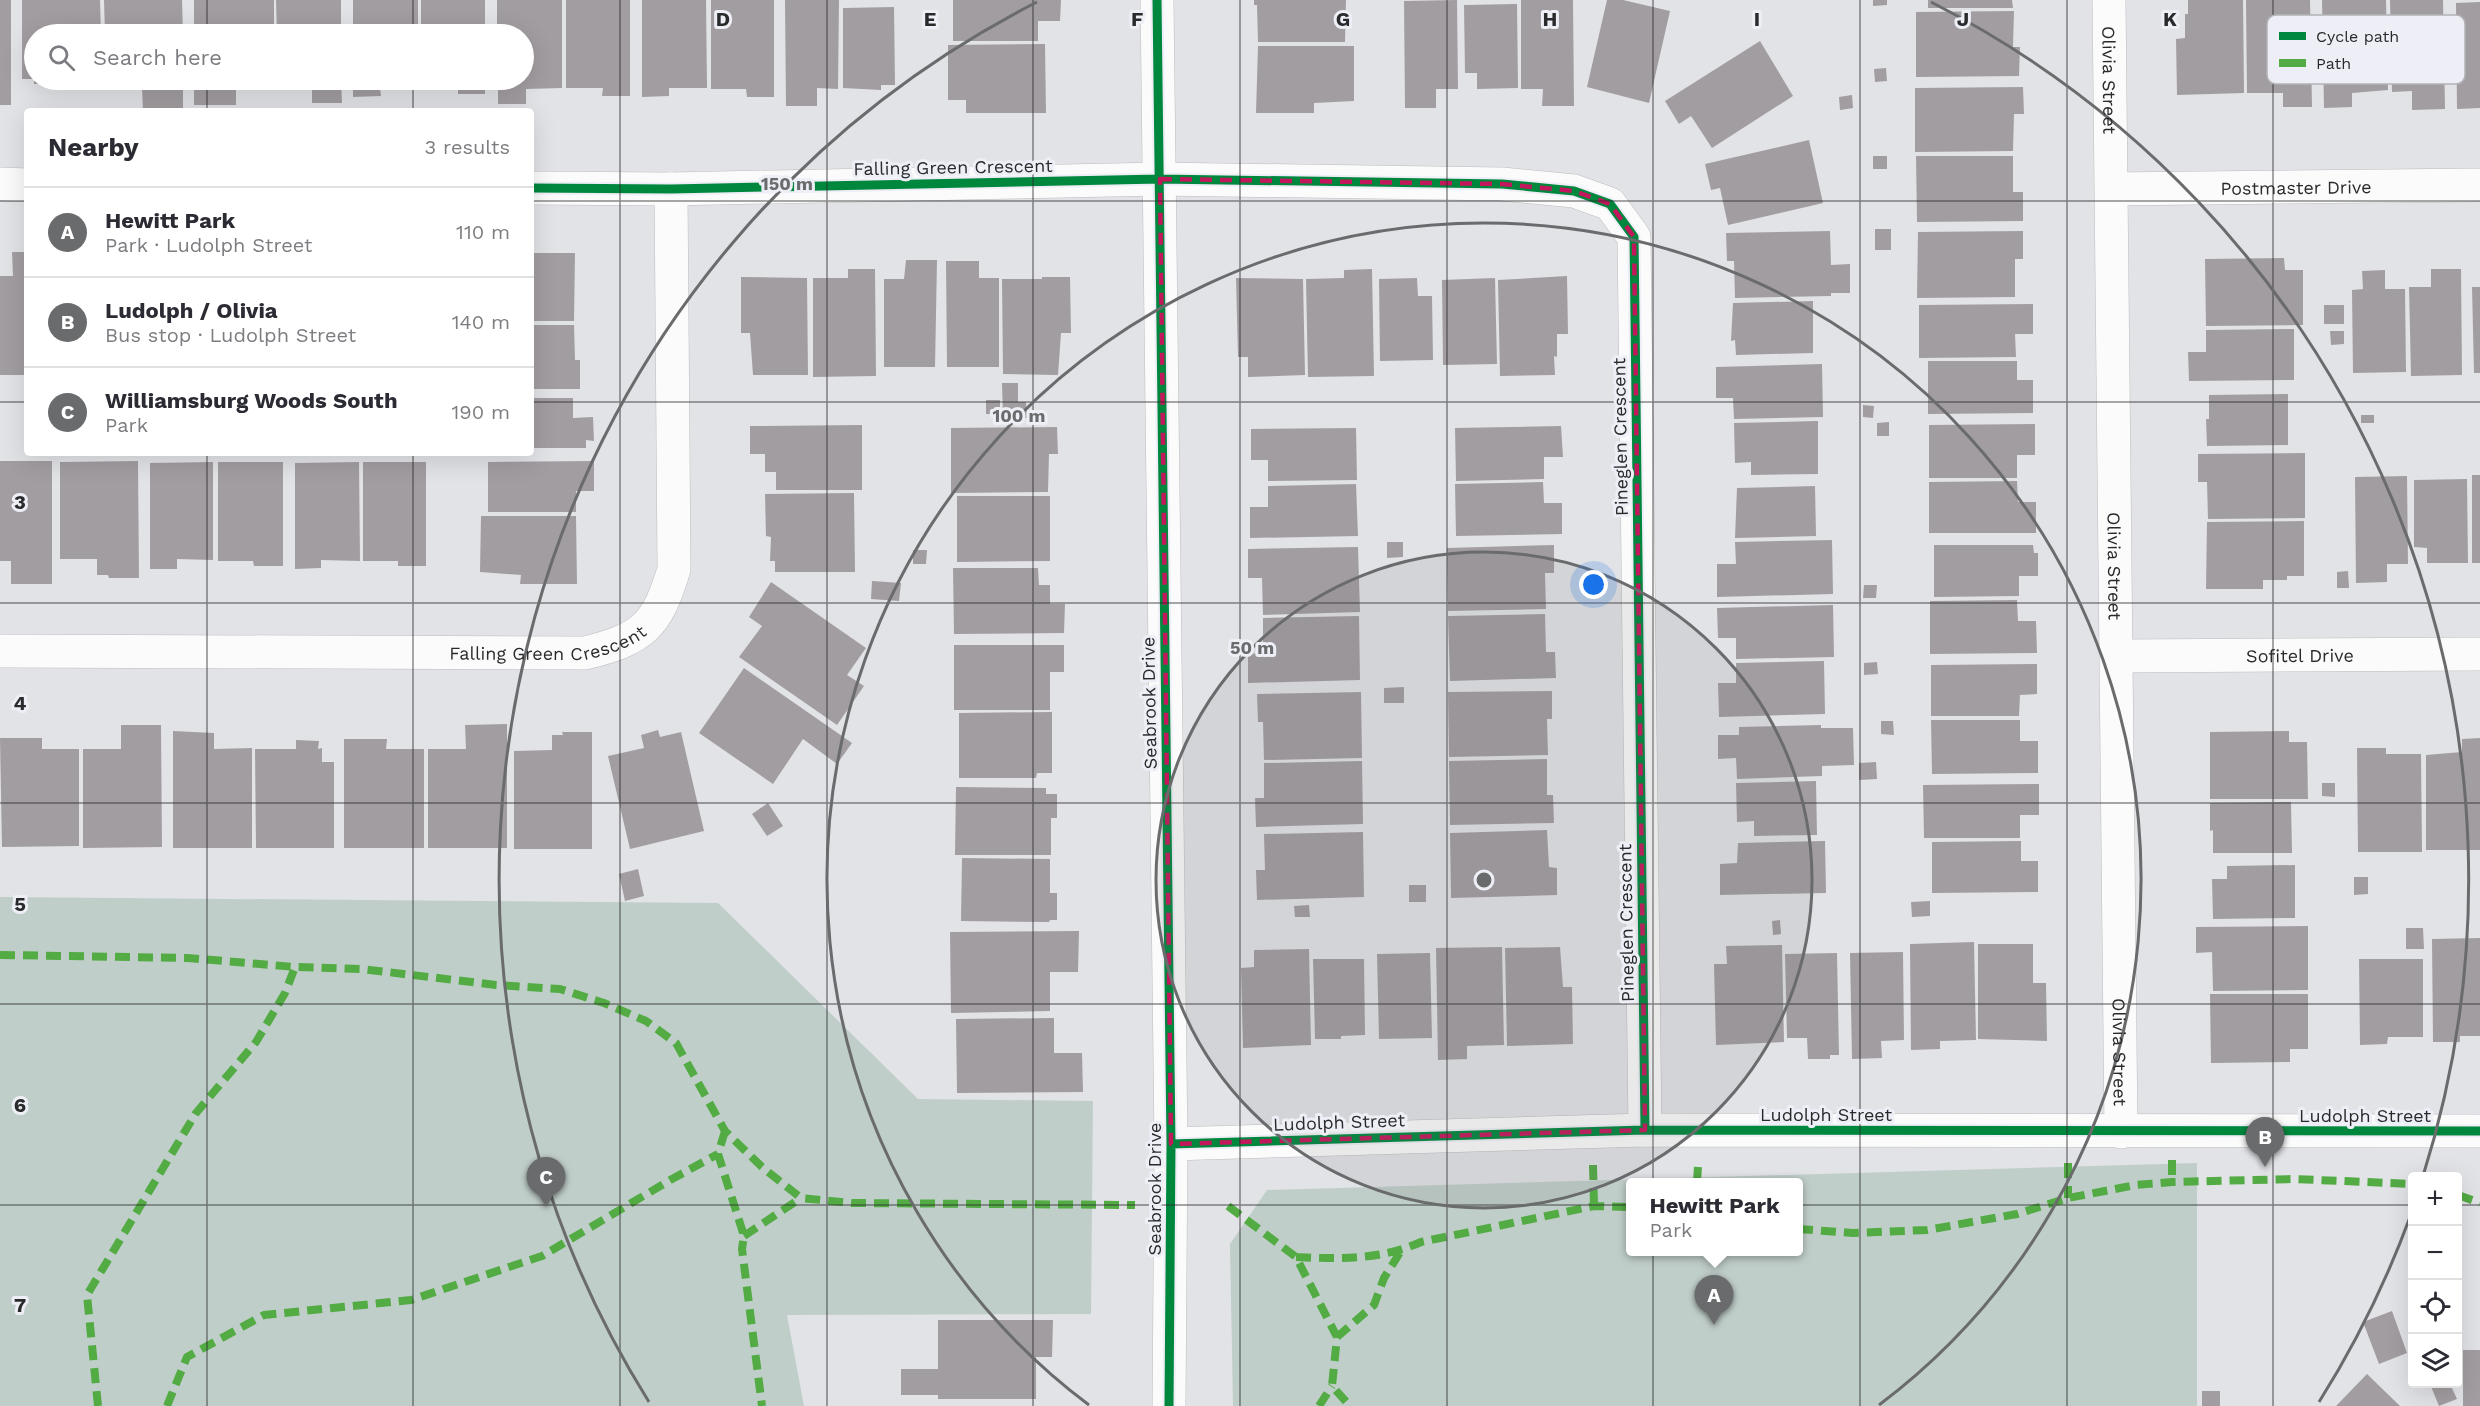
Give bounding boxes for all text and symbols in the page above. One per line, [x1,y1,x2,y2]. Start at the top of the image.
text: D [716,7,730,31]
text: E [924,7,936,31]
text: F [1131,7,1143,31]
text: G [1336,7,1350,31]
text: H [1543,7,1557,31]
text: I [1754,7,1760,31]
text: J [1957,7,1969,31]
text: K [2163,7,2177,31]
legend [2267,15,2465,84]
search box [24,24,534,90]
street label: Olivia Street [2099,26,2121,135]
text: Cycle path [2316,27,2399,46]
icon: search [45,41,78,74]
text: Search here [93,45,222,70]
text: Path [2316,54,2351,73]
text: Nearby [48,132,139,162]
text: 3 results [425,135,510,159]
street label: Falling Green Crescent [853,155,1053,179]
text: 150 m [761,173,813,194]
street label: Postmaster Drive [2220,176,2372,198]
text: Hewitt Park [105,208,235,233]
text: A [61,220,74,244]
text: 110 m [456,220,510,244]
text: Park · Ludolph Street [105,233,312,257]
text: Ludolph / Olivia [105,298,278,323]
text: B [61,310,74,334]
text: 140 m [452,310,510,334]
text: Bus stop · Ludolph Street [105,323,356,347]
street label: Pineglen Crescent [1608,357,1632,516]
text: Williamsburg Woods South [105,388,398,413]
text: C [61,400,74,424]
text: 190 m [452,400,510,424]
text: 100 m [992,405,1046,426]
text: Park [105,413,148,437]
text: 3 [14,490,26,514]
street label: Olivia Street [2104,512,2126,621]
your location [1579,570,1608,599]
street label: Falling Green Crescent [449,620,650,664]
street label: Seabrook Drive [1137,636,1161,770]
text: 50 m [1230,637,1274,658]
street label: Sofitel Drive [2246,644,2354,666]
text: 4 [14,691,27,715]
street label: Pineglen Crescent [1614,843,1638,1002]
centre of rings [1474,870,1494,890]
text: 5 [14,892,26,916]
street label: Olivia Street [2109,998,2131,1107]
text: 6 [14,1093,26,1117]
street label: Ludolph Street [1760,1104,1892,1125]
street label: Ludolph Street [2299,1105,2431,1126]
street label: Ludolph Street [1273,1109,1406,1135]
pin: B [2246,1118,2284,1167]
street label: Seabrook Drive [1144,1123,1165,1255]
pin: C [526,1158,566,1207]
map controls [2408,1172,2462,1388]
button: + [2408,1172,2462,1226]
popup [1626,1178,1803,1256]
text: Hewitt Park [1649,1193,1780,1218]
text: Park [1649,1218,1692,1242]
button: − [2408,1226,2462,1280]
pin: A [1694,1276,1734,1325]
button: locate [2408,1280,2462,1334]
text: 7 [14,1293,26,1317]
button: layers [2408,1334,2462,1388]

